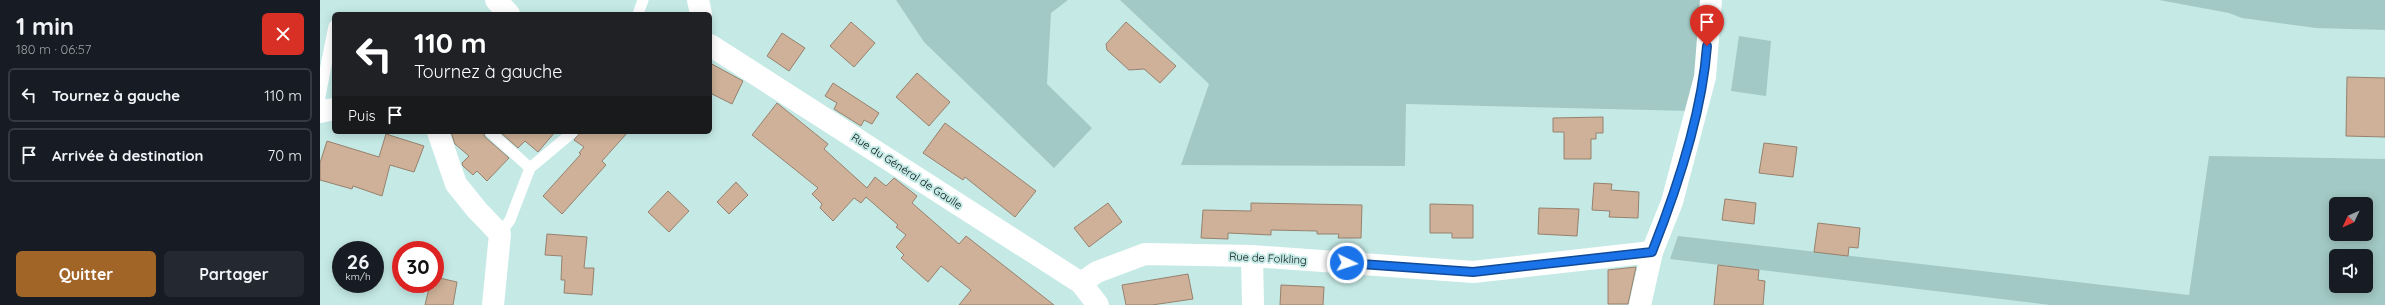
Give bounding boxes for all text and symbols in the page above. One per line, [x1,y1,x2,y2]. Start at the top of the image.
pin [1690,5,1724,46]
text: 1 min [16,11,74,41]
icon: arrive [1696,11,1718,33]
button: close [262,13,304,55]
text: 110 m [414,25,487,60]
icon: left [348,28,400,80]
text: 180 m · 06:57 [16,41,92,57]
text: Tournez à gauche [414,60,563,83]
icon: left [18,84,40,106]
text: Tournez à gauche [52,86,180,105]
text: 110 m [264,86,302,105]
icon: arrive [384,104,406,126]
text: Puis [348,106,376,125]
street label: Rue du Général de Gaulle [849,130,965,212]
icon: arrive [18,144,40,166]
text: Arrivée à destination [52,146,204,165]
text: 70 m [268,146,302,165]
north arrow [2329,197,2373,241]
map controls [2329,197,2373,293]
speed limit sign: 30 [392,241,444,293]
position arrow [1326,242,1368,284]
text: 26 [347,249,369,274]
street label: Rue de Folkling [1229,249,1307,267]
button: sound [2329,249,2373,293]
button: Quitter [16,251,156,297]
button: Partager [164,251,304,297]
text: km/h [345,270,371,283]

